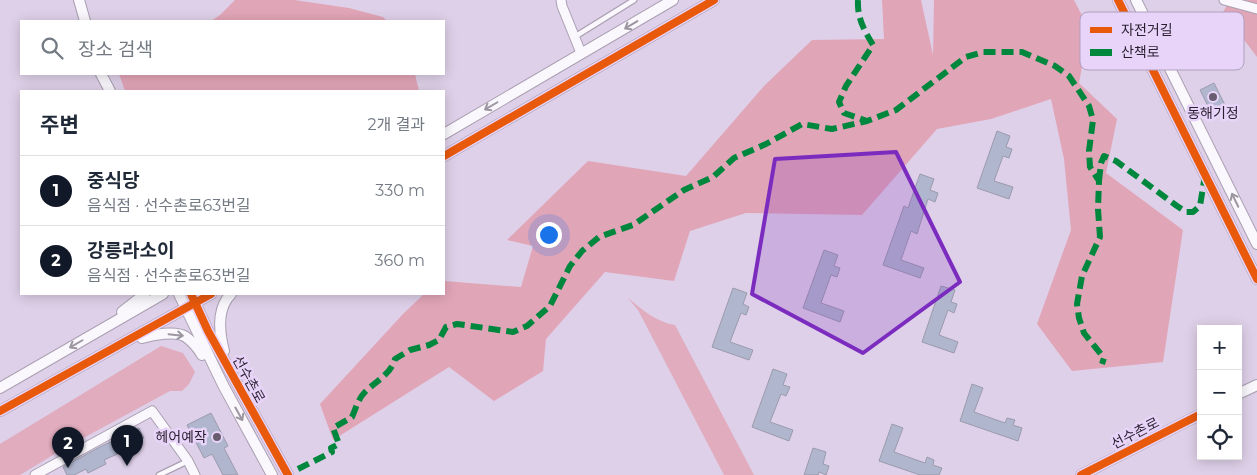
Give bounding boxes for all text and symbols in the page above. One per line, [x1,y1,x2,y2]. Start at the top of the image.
legend [1080,12,1244,70]
search box [20,20,445,75]
one-way arrow [625,20,639,30]
text: 자전거길 [1121,21,1173,39]
icon: search [38,34,66,62]
text: 장소 검색 [78,38,153,61]
text: 산책로 [1121,43,1160,61]
marker: 동해기정 [1207,91,1219,103]
one-way arrow [484,102,498,112]
place label: 동해기정 [1187,104,1239,122]
text: 주변 [40,112,79,137]
text: 2개 결과 [368,115,425,134]
text: 중식당 [87,169,139,192]
text: 1 [53,181,59,200]
text: 330 m [375,181,425,200]
one-way arrow [1230,193,1239,208]
text: 음식점 · 선수촌로63번길 [87,196,251,215]
your location [536,222,562,248]
text: 강릉라소이 [87,239,174,262]
text: 2 [51,251,61,270]
text: 360 m [374,251,425,270]
text: 음식점 · 선수촌로63번길 [87,266,251,285]
map controls [1197,325,1242,460]
button: + [1197,325,1242,370]
one-way arrow [168,330,184,340]
one-way arrow [69,340,83,350]
street label: 선수촌로 [229,352,269,406]
button: − [1197,370,1242,415]
one-way arrow [234,406,244,421]
street label: 선수촌로 [1108,413,1162,453]
button: locate [1197,415,1242,460]
pin: 1 [111,425,143,466]
pin: 2 [52,427,84,468]
place label: 헤어예작 [155,428,207,446]
marker: 헤어예작 [211,431,223,443]

